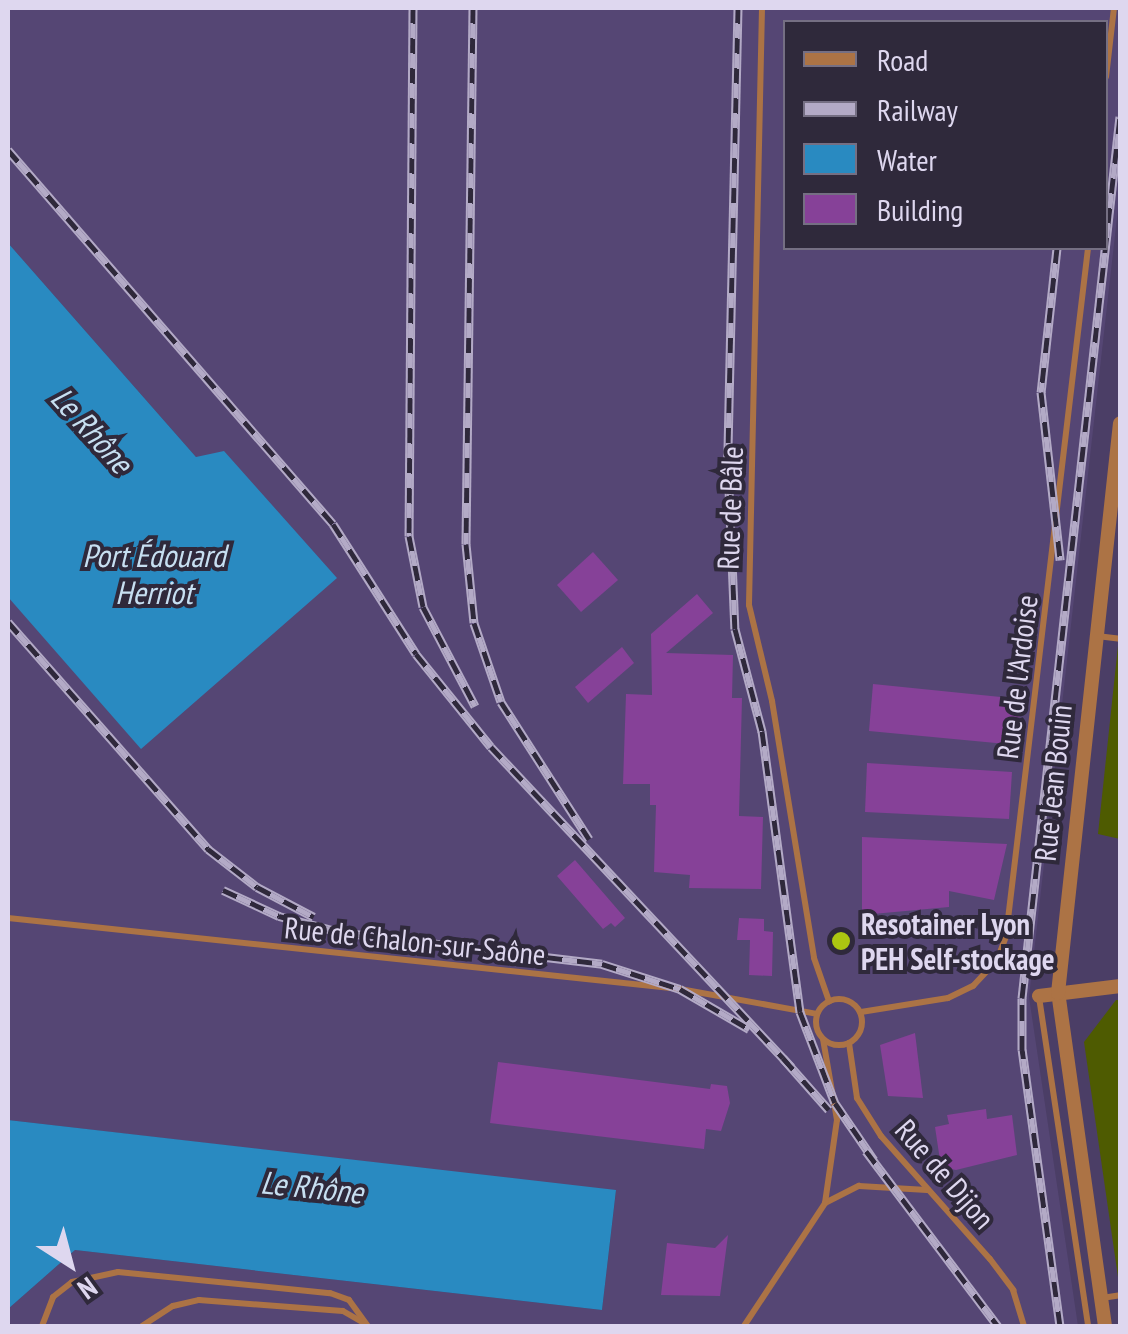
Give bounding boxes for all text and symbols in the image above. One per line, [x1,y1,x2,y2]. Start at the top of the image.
legend [783,20,1108,250]
text: Road [877,40,928,79]
text: Railway [877,90,958,129]
text: Water [877,140,937,179]
text: Building [877,190,963,229]
water label: Le Rhône [43,379,141,481]
street label: Rue de Bâle [710,446,750,570]
water label: Port Édouard Herriot [82,537,226,612]
street label: Rue de l'Ardoise [989,593,1045,761]
street label: Rue Jean Bouin [1027,703,1079,863]
place label: Resotainer Lyon PEH Self-stockage [861,906,1055,976]
street label: Rue de Chalon-sur-Saône [283,909,547,973]
marker: Resotainer Lyon PEH Self-stockage [830,930,852,952]
street label: Rue de Dijon [888,1112,1002,1236]
water label: Le Rhône [259,1163,365,1211]
north arrow [20,1214,120,1314]
text: N [71,1269,105,1308]

